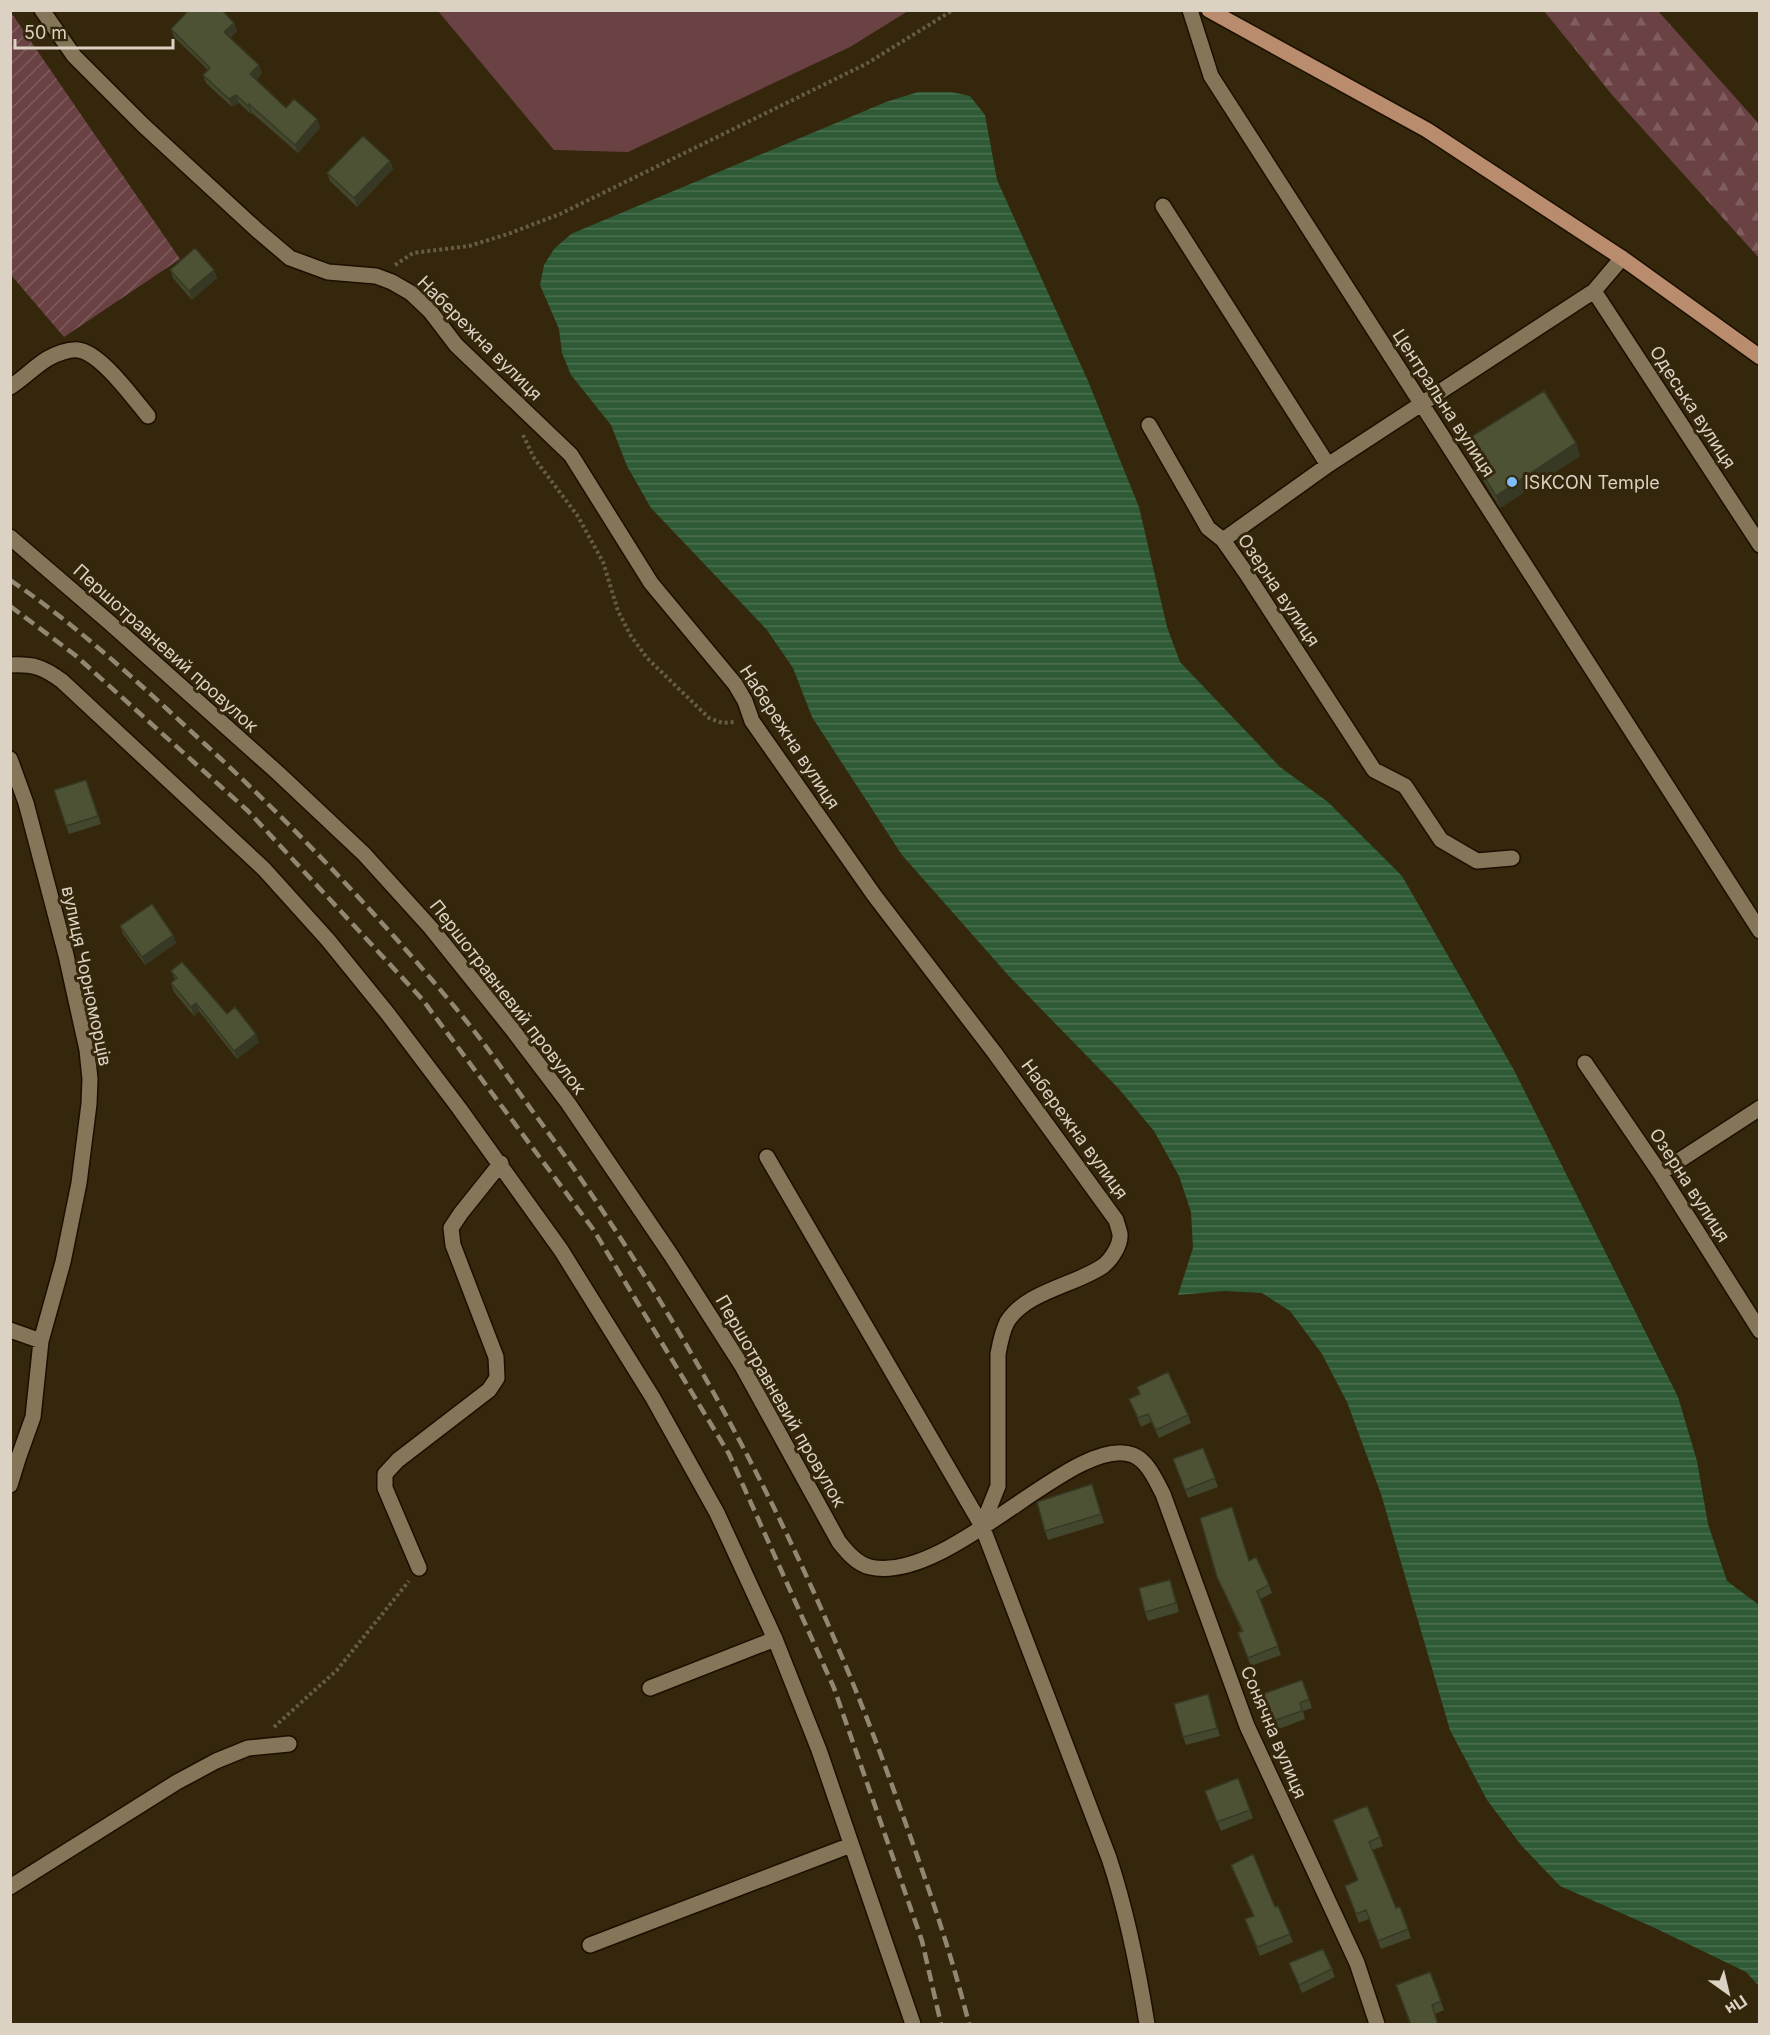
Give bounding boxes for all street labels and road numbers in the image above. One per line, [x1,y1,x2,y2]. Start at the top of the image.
street label: Набережна вулиця [413,271,547,405]
street label: Центральна вулиця [1388,325,1500,481]
street label: Одеська вулиця [1646,342,1740,472]
street label: Озерна вулиця [1234,530,1324,650]
street label: Першотравневий провулок [69,560,263,737]
street label: Набережна вулиця [736,661,844,813]
street label: вулиця Чорноморців [58,884,116,1068]
street label: Першотравневий провулок [426,896,591,1099]
street label: Набережна вулиця [1017,1055,1133,1203]
street label: Озерна вулиця [1645,1124,1735,1246]
street label: Першотравневий провулок [712,1291,850,1511]
street label: Сонячна вулиця [1237,1663,1311,1801]

